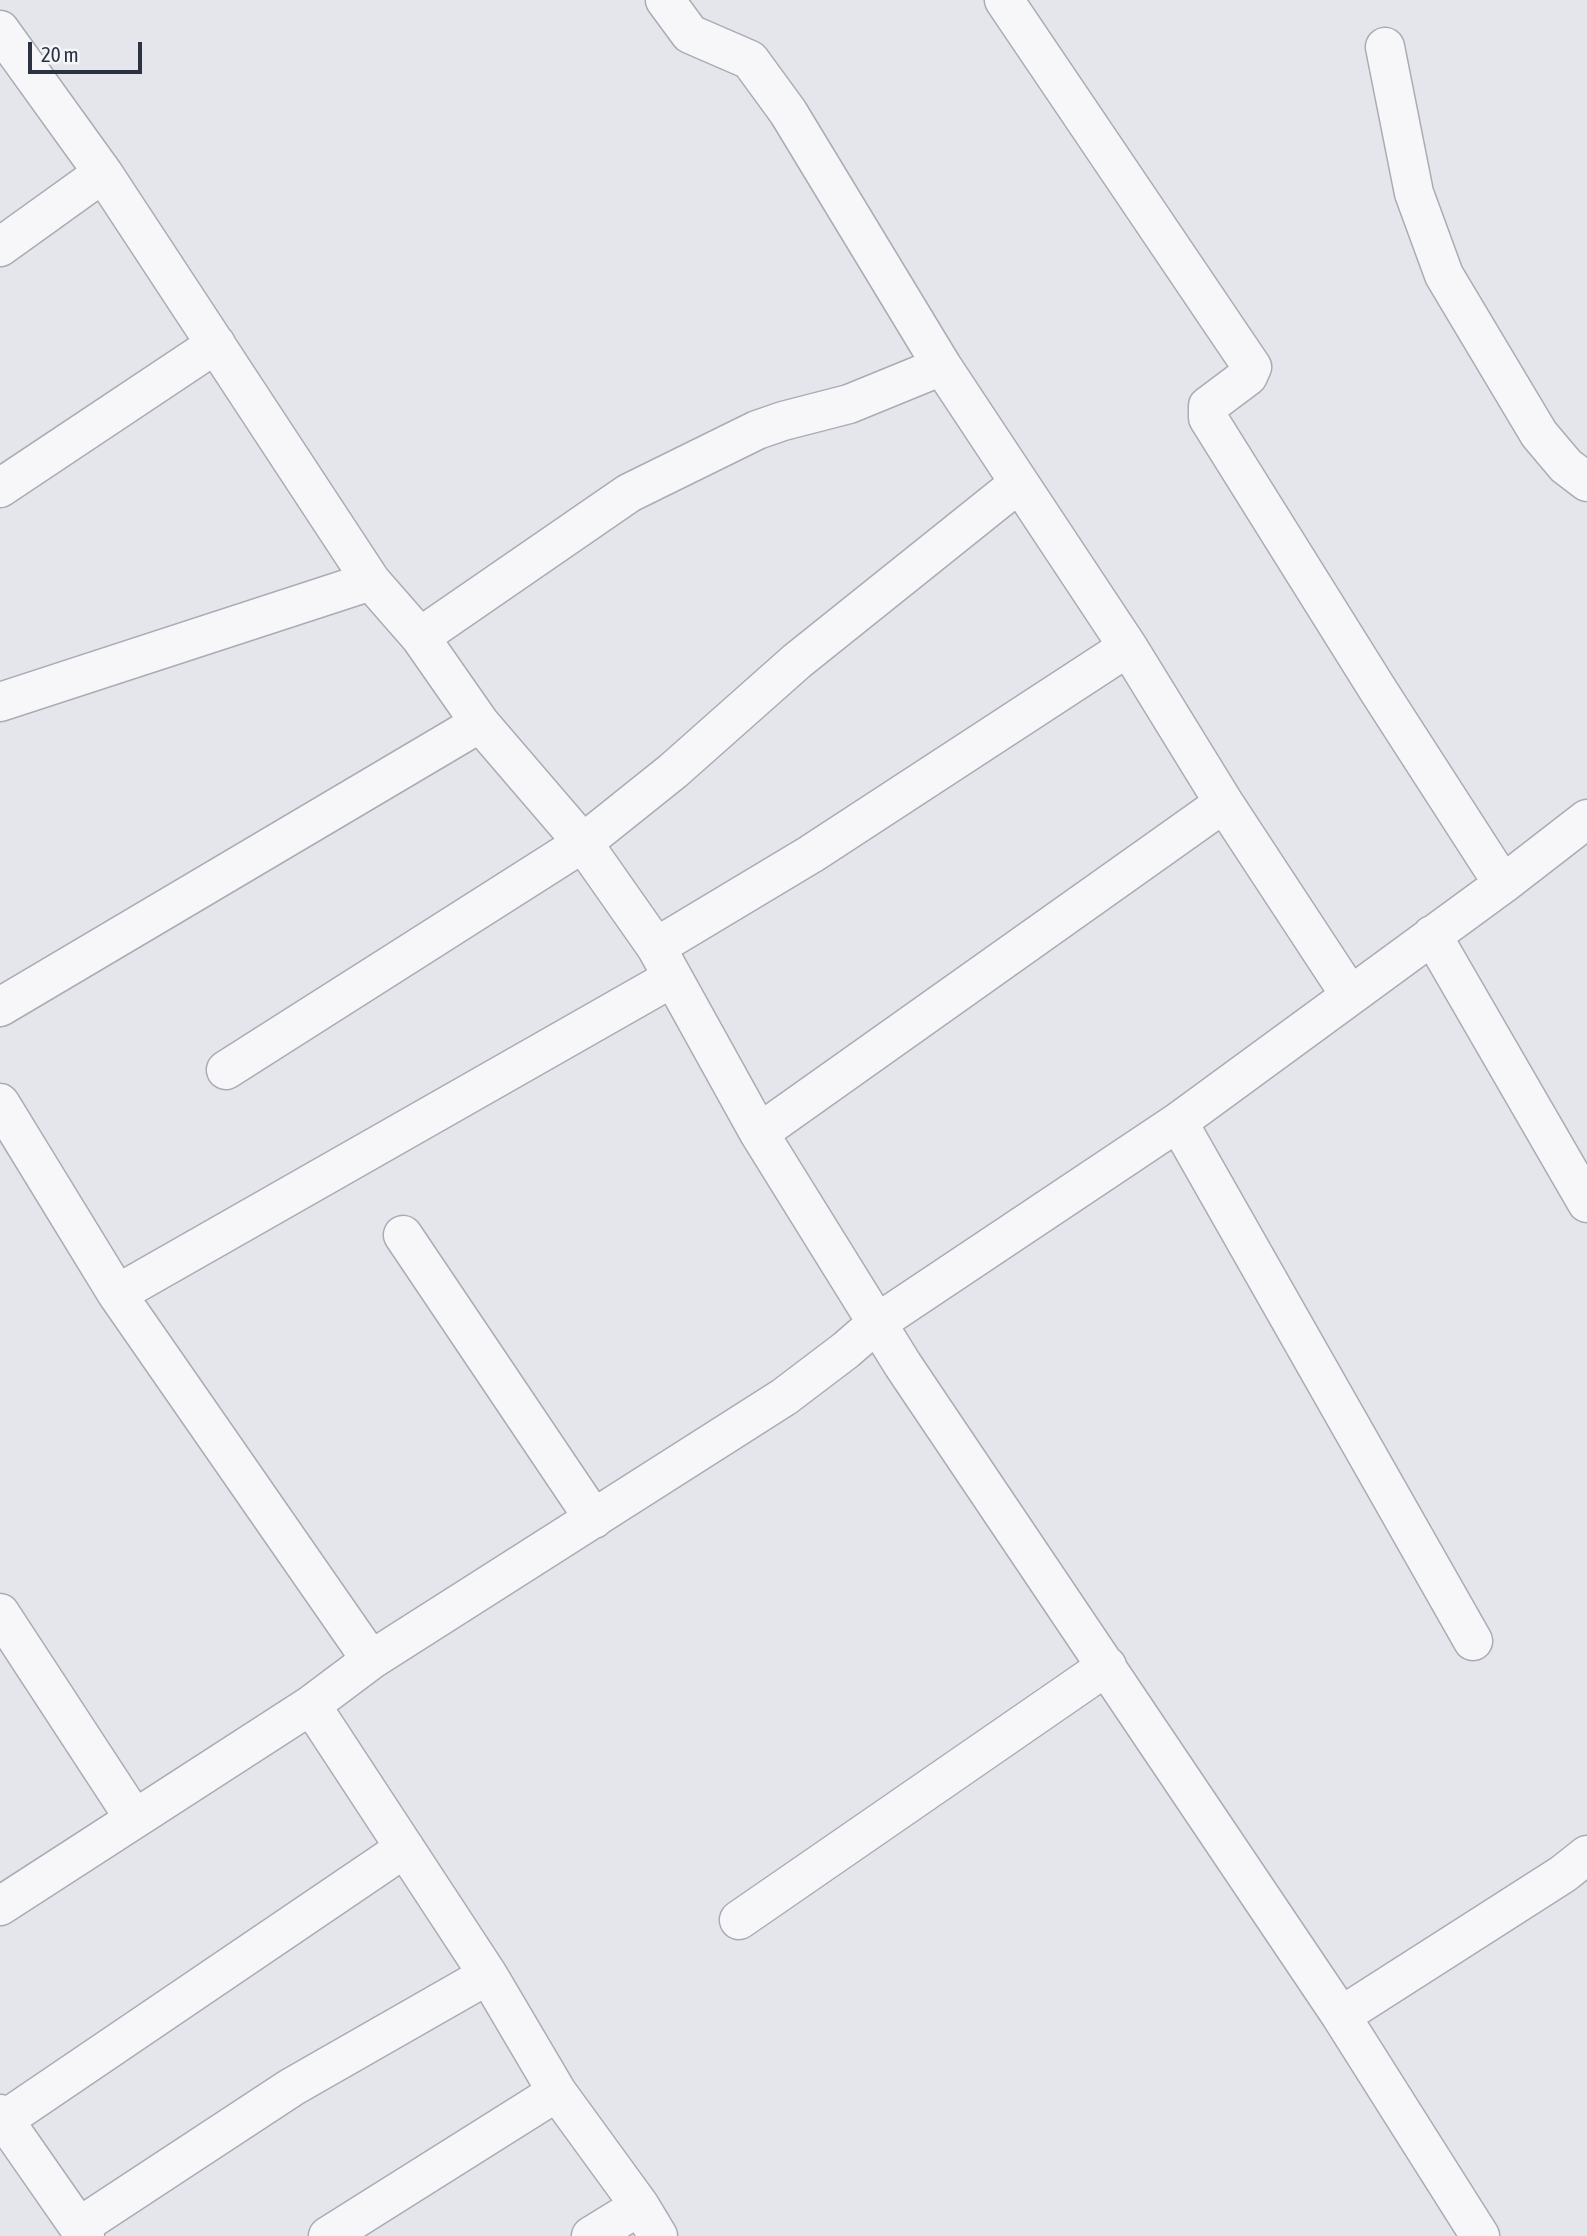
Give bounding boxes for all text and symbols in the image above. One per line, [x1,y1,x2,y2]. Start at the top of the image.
scale bar [32,28,145,72]
text: 20 m [41,42,79,66]

